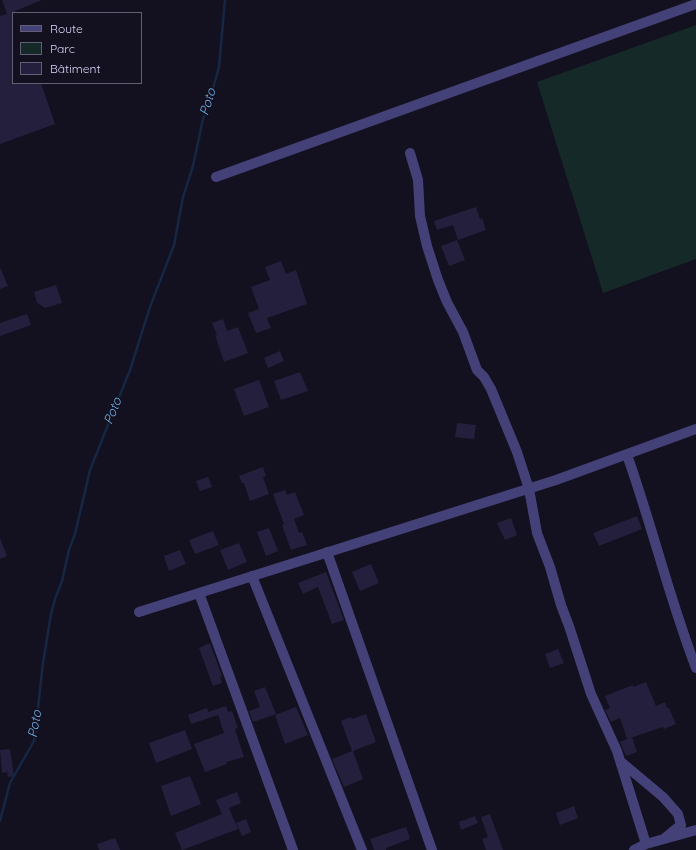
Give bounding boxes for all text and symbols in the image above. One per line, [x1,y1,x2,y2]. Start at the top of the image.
legend [12,12,142,84]
text: Route [50,21,83,36]
text: Parc [50,41,75,56]
text: Bâtiment [50,61,100,76]
water label: Poto [196,86,220,118]
water label: Poto [101,395,125,427]
water label: Poto [25,709,45,739]

